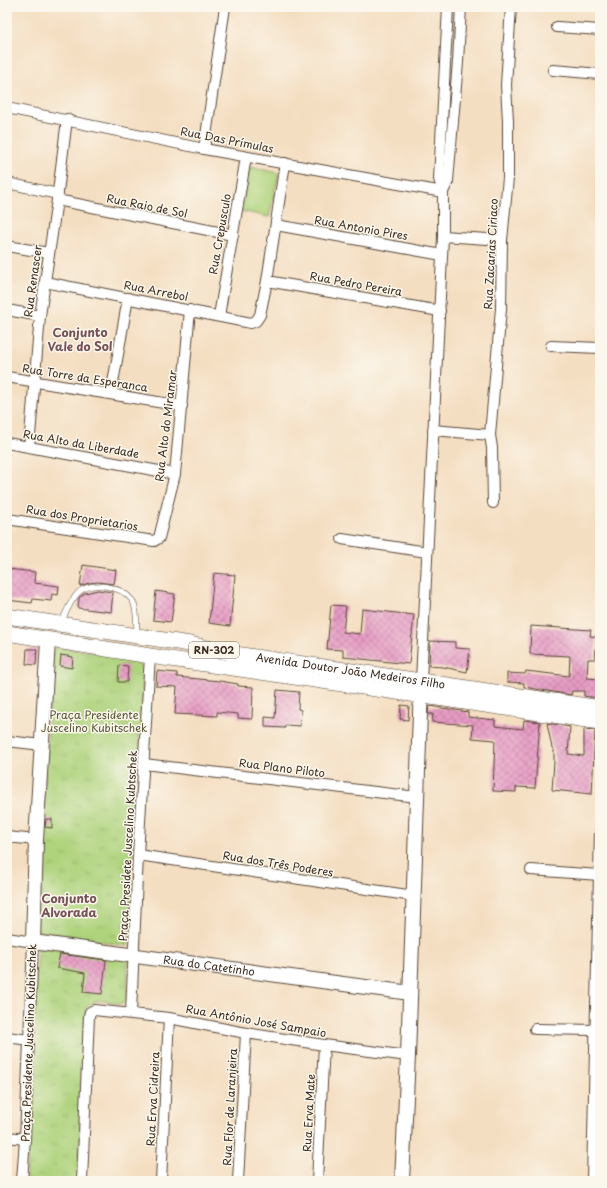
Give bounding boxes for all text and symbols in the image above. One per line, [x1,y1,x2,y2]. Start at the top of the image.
street label: Rua Das Prímulas [179,122,275,157]
street label: Rua Raio de Sol [105,189,189,222]
street label: Rua Crepusculo [204,192,235,276]
street label: Rua Zacarias Ciriaco [479,198,502,310]
street label: Rua Antonio Pires [313,211,409,244]
street label: Rua Renascer [19,243,46,318]
street label: Rua Pedro Pereira [309,267,404,300]
street label: Rua Arrebol [122,276,190,305]
district label: Conjunto Vale do Sol [48,323,113,355]
street label: Rua Torre da Esperanca [21,359,149,396]
street label: Rua Alto do Miramar [150,369,181,483]
street label: Rua Alto da Liberdade [22,425,141,462]
street label: Rua dos Proprietarios [25,500,139,535]
road number: RN-302 [189,642,239,658]
street label: Avenida Doutor João Medeiros Filho [255,648,446,693]
park label: Praça Presidente Juscelino Kubitschek [41,706,148,736]
street label: Praça Presidete Juscelino Kubtschek [114,749,141,942]
street label: Rua Plano Piloto [238,754,326,781]
street label: Rua dos Três Poderes [222,846,335,881]
district label: Conjunto Alvorada [40,889,97,921]
street label: Praça Presidente Juscelino Kubitschek [17,943,40,1142]
street label: Rua do Catetinho [162,951,256,980]
street label: Rua Antônio José Sampaio [185,1000,328,1041]
street label: Rua Flor de Laranjeira [218,1048,241,1166]
street label: Rua Erva Cidreira [142,1051,163,1147]
street label: Rua Erva Mate [298,1073,319,1153]

